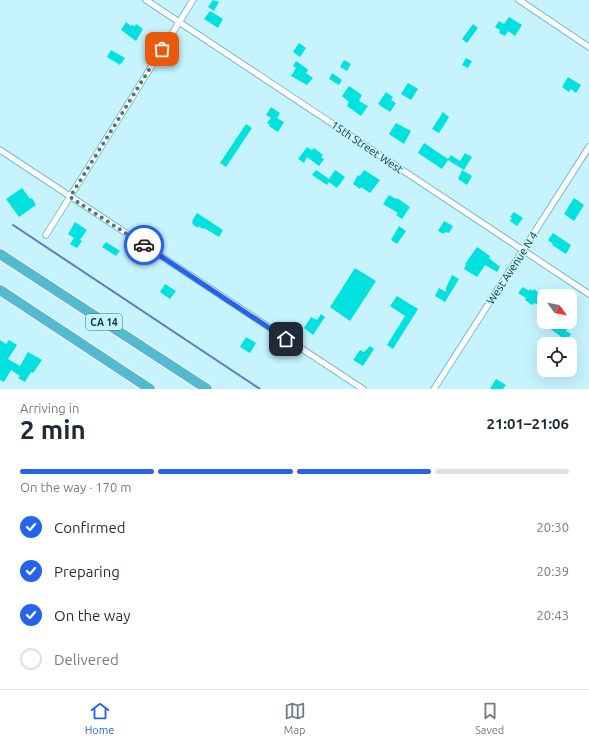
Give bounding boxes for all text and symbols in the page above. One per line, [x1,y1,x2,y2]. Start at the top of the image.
pin [145,32,179,66]
icon: bag [151,38,173,60]
street label: 15th Street West [329,119,406,176]
courier [124,225,164,265]
street label: West Avenue N 4 [484,230,540,306]
icon: car [133,234,155,256]
north arrow [537,289,577,329]
map controls [537,289,577,377]
road number: CA 14 [86,314,122,330]
pin [269,322,303,356]
icon: home [275,328,297,350]
button: locate [537,337,577,377]
text: Arriving in [20,401,79,415]
text: 2 min [20,415,86,444]
text: 21:01–21:06 [486,415,569,432]
text: On the way · 170 m [20,480,132,494]
icon: check [20,516,42,538]
text: Confirmed [54,519,126,536]
text: 20:30 [536,520,569,534]
icon: check [20,560,42,582]
text: Preparing [54,563,120,580]
text: 20:39 [536,564,569,578]
icon: check [20,604,42,626]
text: On the way [54,607,130,624]
text: 20:43 [536,608,569,622]
text: Delivered [54,651,119,668]
tab: Home [85,700,114,736]
tab: Map [284,700,306,736]
tab: Saved [475,700,504,736]

